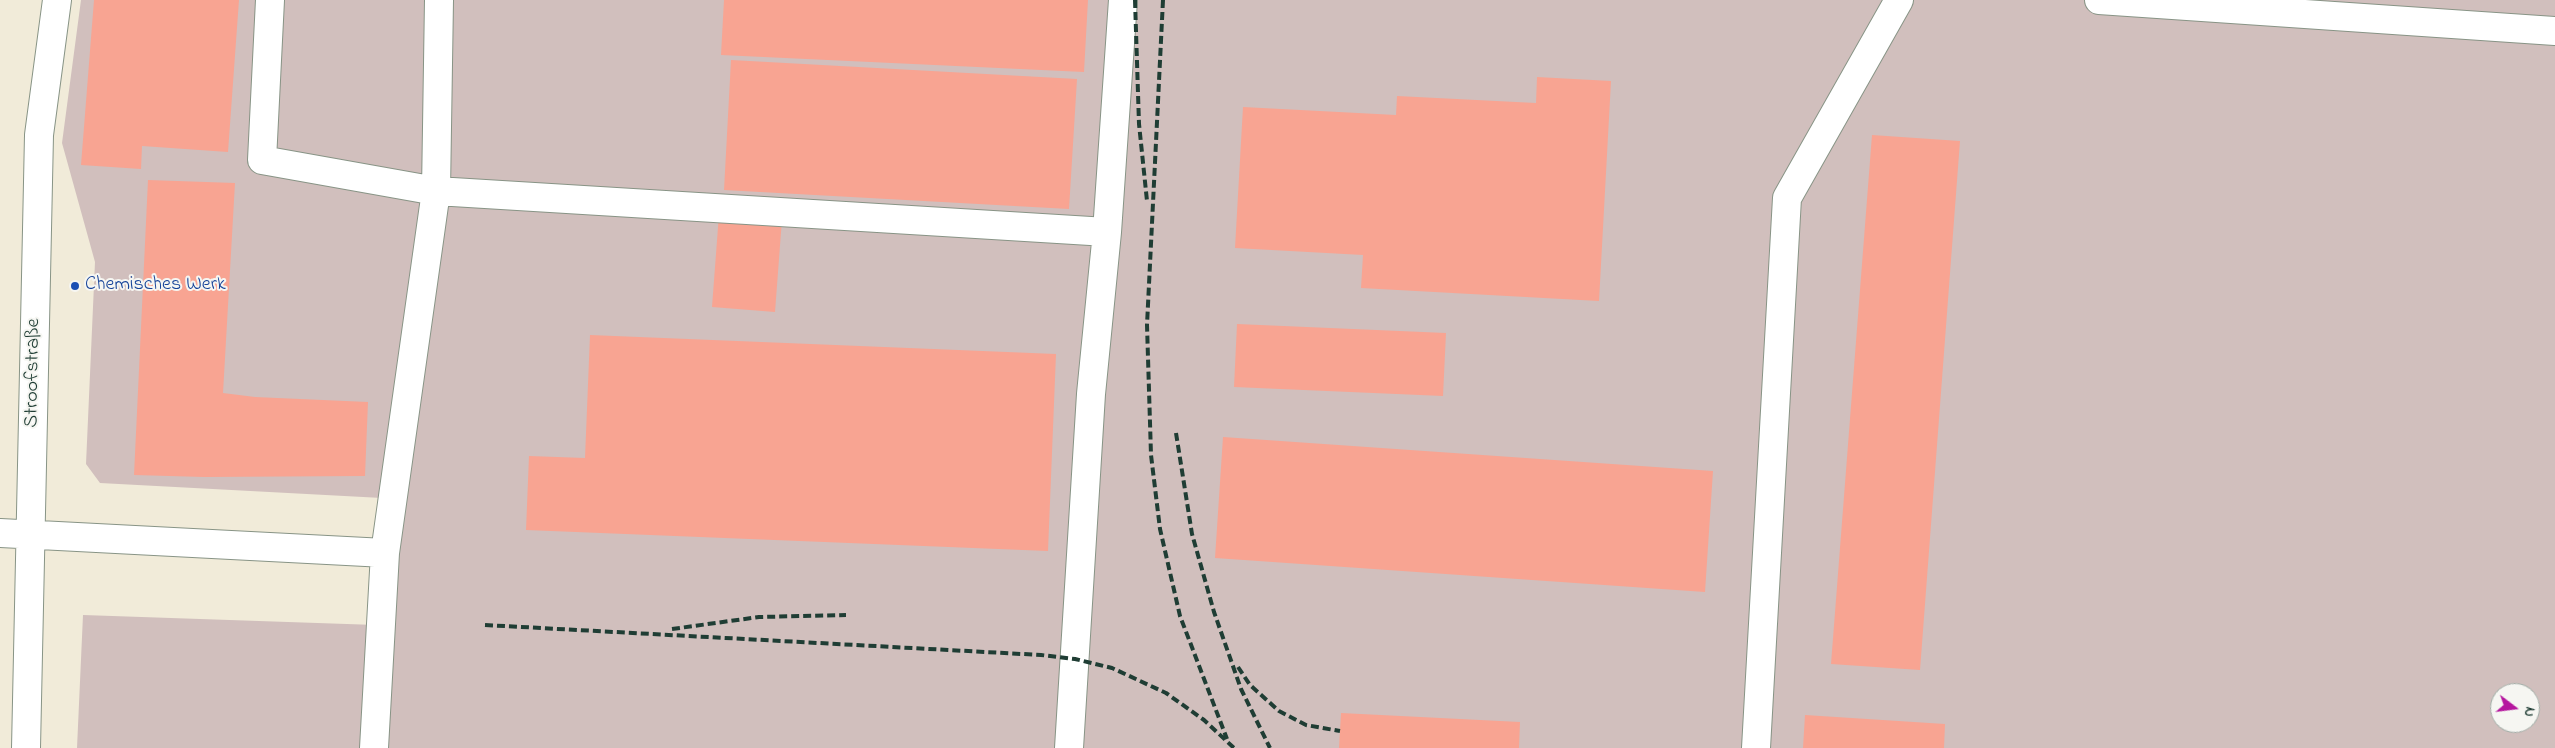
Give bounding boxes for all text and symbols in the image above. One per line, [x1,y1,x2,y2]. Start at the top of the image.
place label: Chemisches Werk [85,274,226,298]
marker: Chemisches Werk [69,280,81,292]
street label: Stroofstraße [21,318,47,428]
north arrow [2490,683,2540,733]
text: N [2518,704,2540,719]

